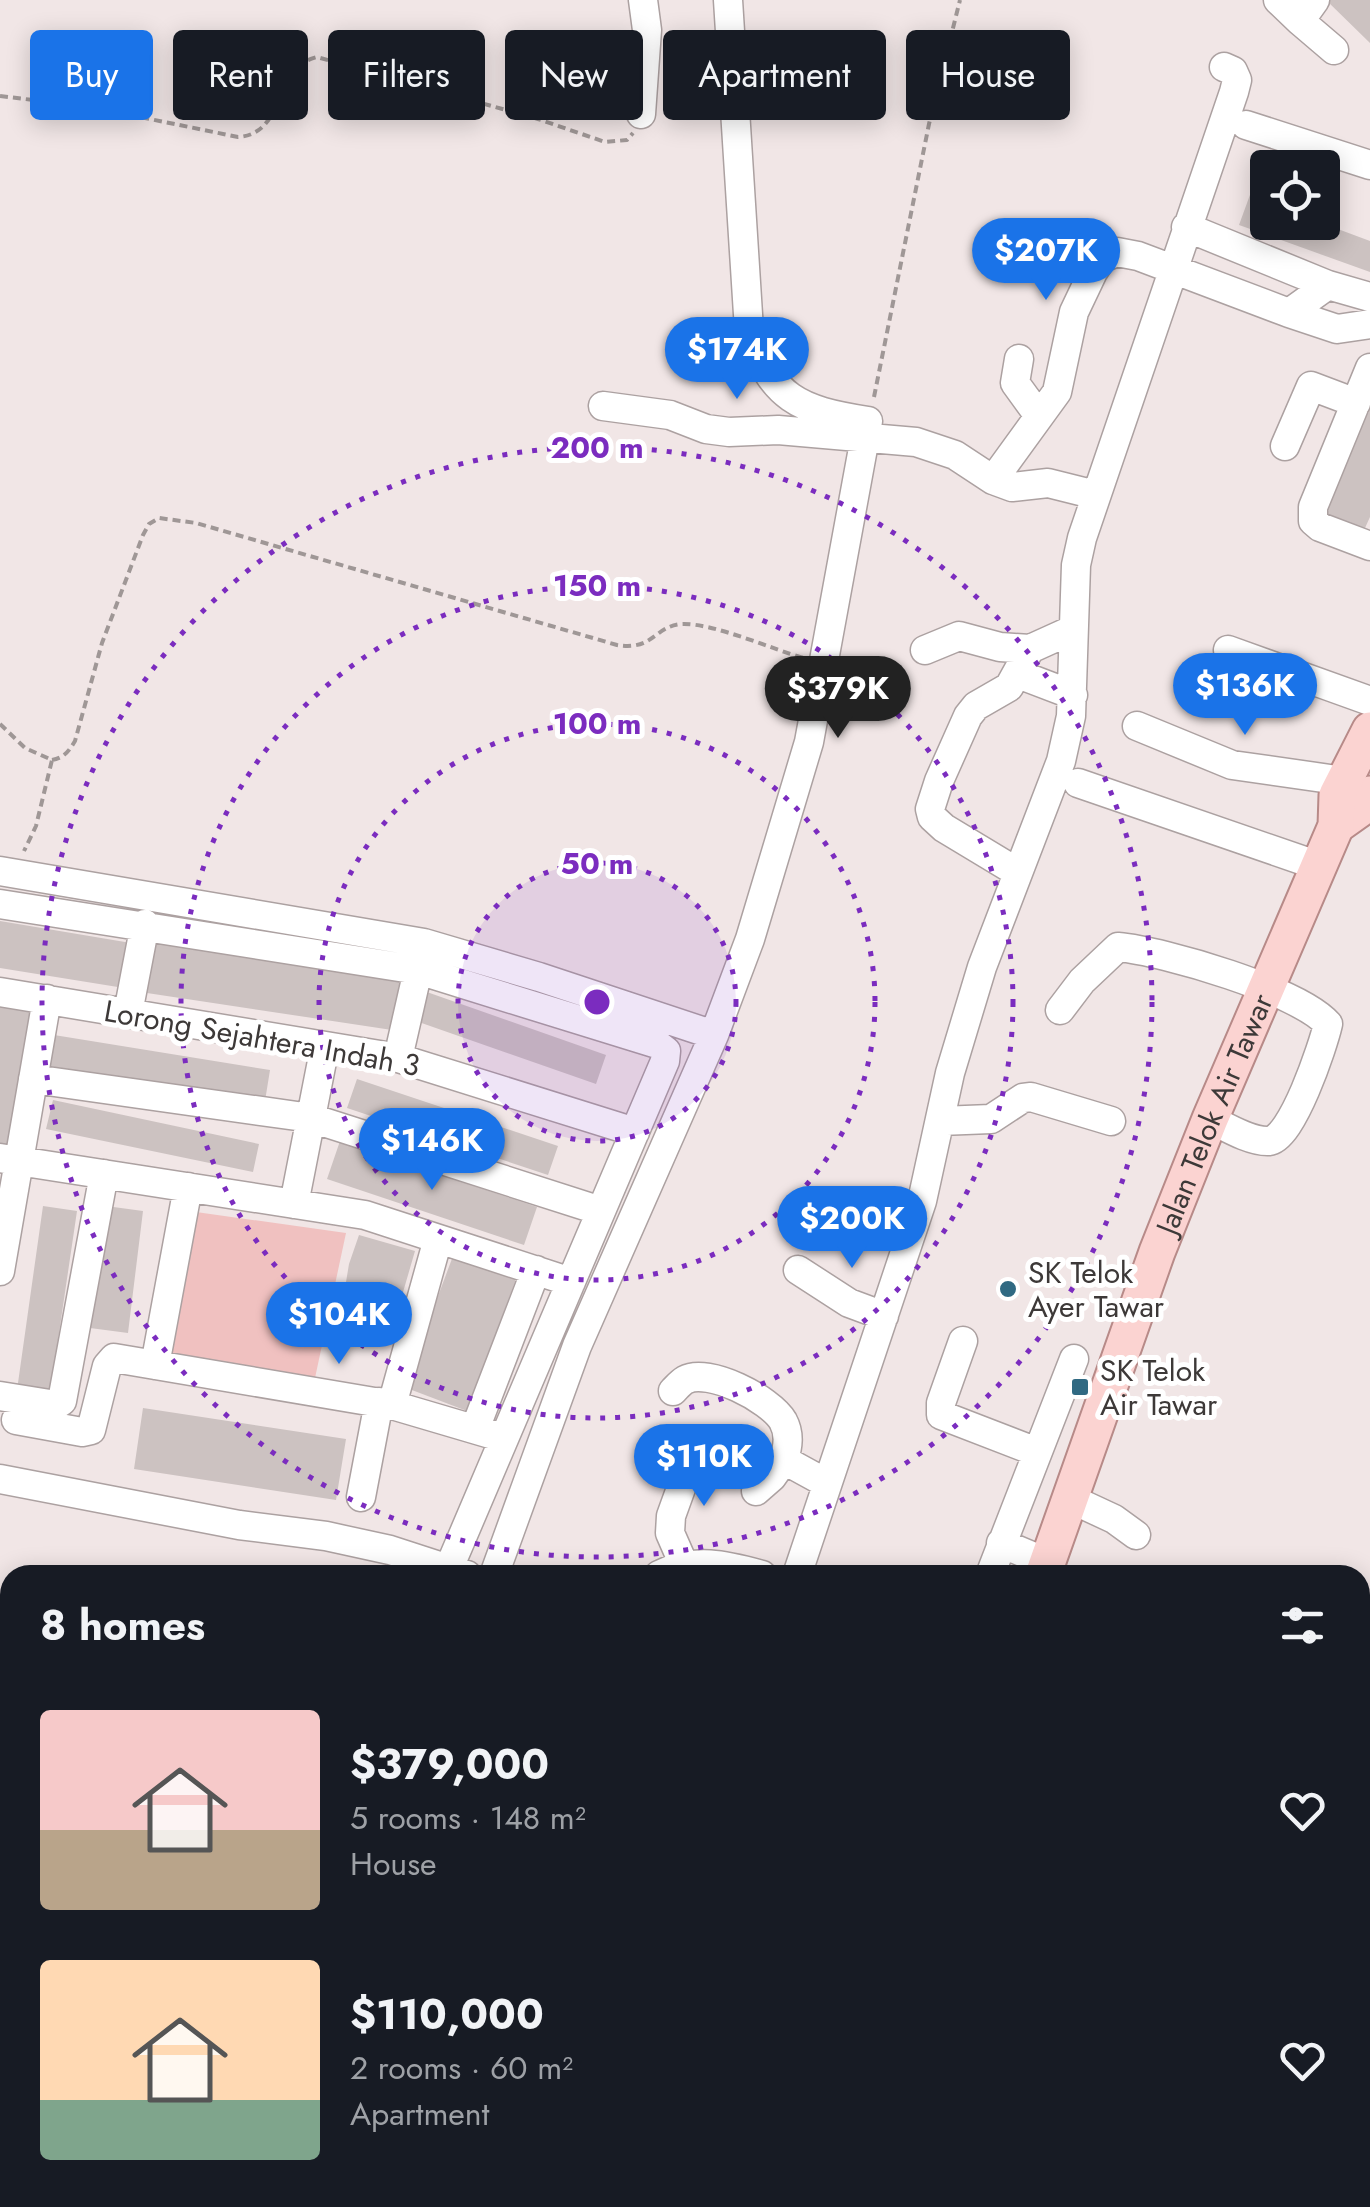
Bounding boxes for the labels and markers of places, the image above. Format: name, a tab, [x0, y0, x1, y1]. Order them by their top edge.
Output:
pin: $207K	[976, 218, 1116, 303]
pin: $174K	[667, 317, 807, 402]
pin: $136K	[1175, 653, 1315, 738]
pin: $379K	[768, 656, 908, 741]
centre of rings	[579, 984, 615, 1020]
pin: $146K	[362, 1108, 502, 1193]
pin: $200K	[782, 1186, 922, 1271]
place label: SK Telok Ayer Tawar	[1028, 1251, 1165, 1328]
marker: SK Telok Ayer Tawar	[997, 1278, 1019, 1300]
pin: $104K	[269, 1282, 409, 1367]
place label: SK Telok Air Tawar	[1100, 1349, 1218, 1426]
marker: SK Telok Air Tawar	[1069, 1376, 1091, 1398]
pin: $110K	[634, 1424, 774, 1509]

